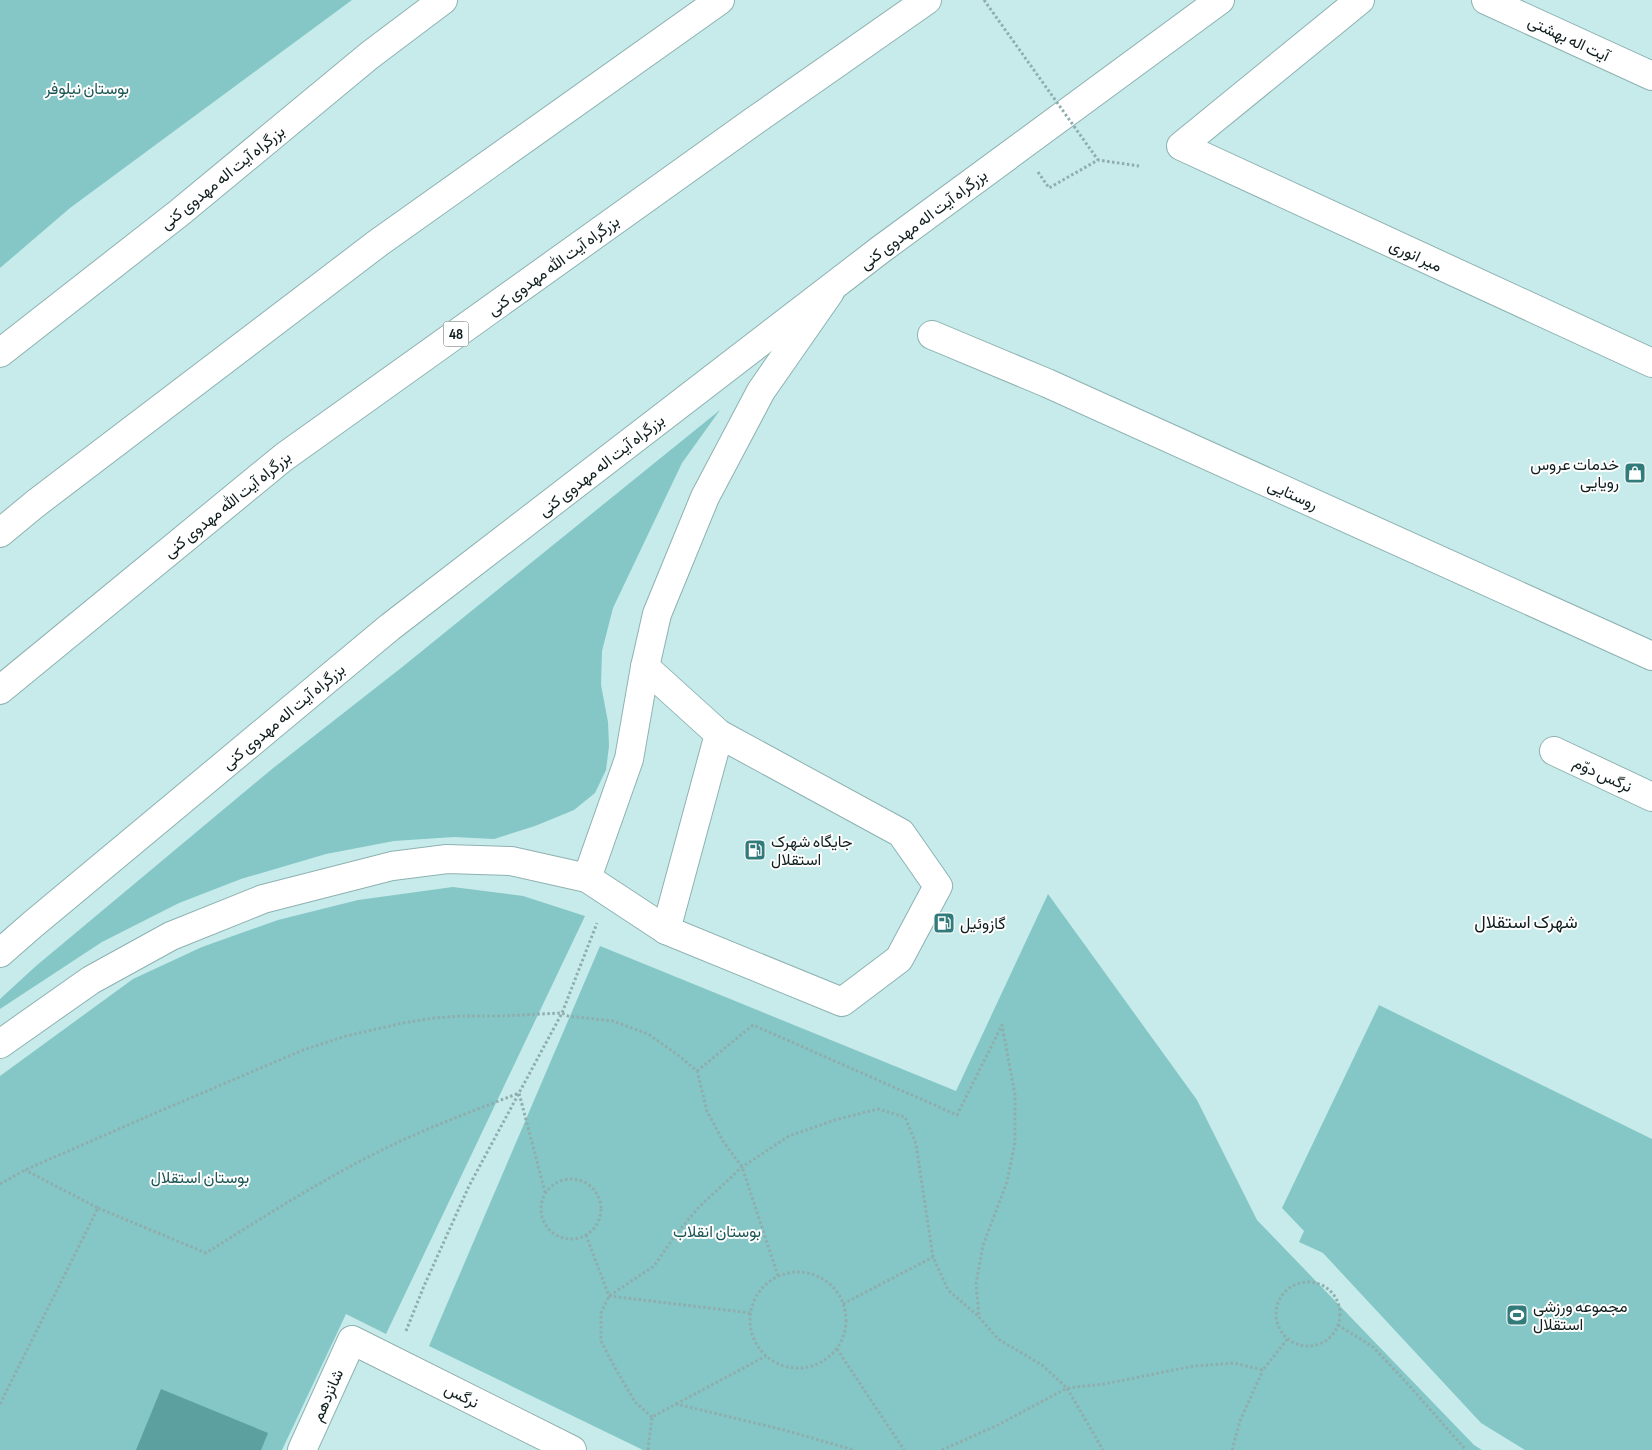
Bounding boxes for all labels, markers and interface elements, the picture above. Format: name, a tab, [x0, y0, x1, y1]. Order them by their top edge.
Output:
street label: آیت اله بهشتی	[1525, 12, 1613, 67]
park label: بوستان نیلوفر	[44, 80, 129, 99]
street label: بزرگراه آیت اله مهدوی کنی	[157, 122, 289, 234]
street label: بزرگراه آیت اله مهدوی کنی	[856, 166, 991, 274]
street label: بزرگراه آیت الله مهدوی کنی	[484, 211, 623, 320]
street label: میر انوری	[1386, 236, 1445, 277]
road number: 48	[444, 322, 468, 346]
street label: بزرگراه آیت اله مهدوی کنی	[535, 411, 669, 521]
street label: بزرگراه آیت الله مهدوی کنی	[160, 447, 295, 562]
place label: خدمات عروس رویایی	[1530, 456, 1619, 493]
shop icon: خدمات عروس رویایی	[1623, 461, 1647, 485]
street label: روستایی	[1264, 476, 1320, 515]
street label: بزرگراه آیت اله مهدوی کنی	[219, 660, 349, 774]
street label: نرگس دوّم	[1570, 753, 1635, 797]
place label: جایگاه شهرک استقلال	[771, 833, 853, 870]
fuel station icon: جایگاه شهرک استقلال	[743, 838, 767, 862]
fuel station icon: گازوئیل	[932, 911, 956, 935]
district label: شهرک استقلال	[1474, 912, 1578, 933]
place label: گازوئیل	[960, 915, 1006, 934]
park label: بوستان استقلال	[151, 1169, 249, 1188]
park label: بوستان انقلاب	[673, 1223, 761, 1242]
place label: مجموعه ورزشی استقلال	[1533, 1298, 1627, 1335]
sports icon: مجموعه ورزشی استقلال	[1505, 1303, 1529, 1327]
street label: شانزدهم	[308, 1367, 348, 1425]
street label: نرگس	[441, 1380, 482, 1413]

